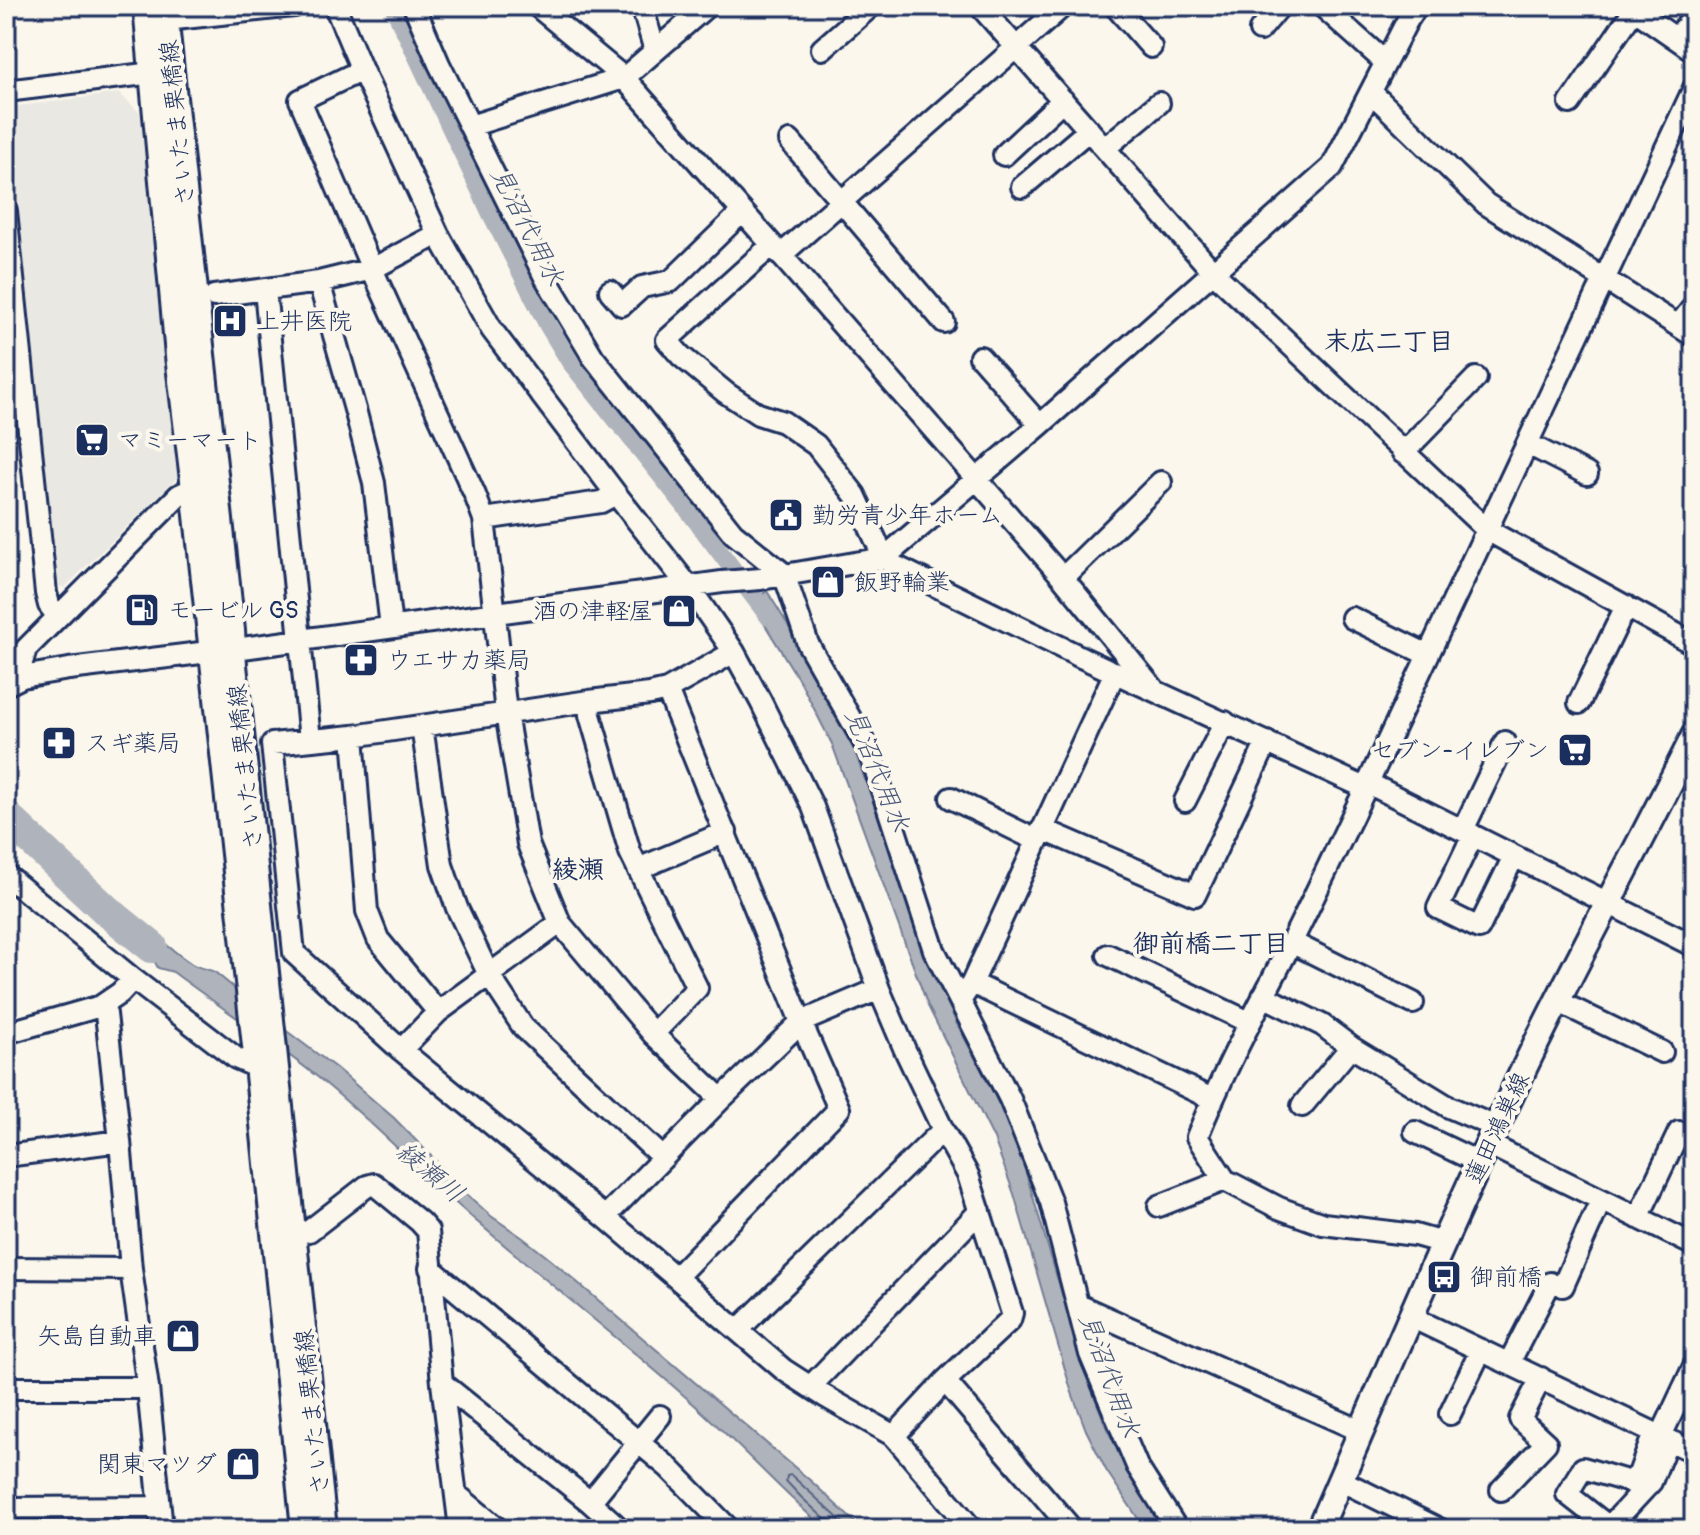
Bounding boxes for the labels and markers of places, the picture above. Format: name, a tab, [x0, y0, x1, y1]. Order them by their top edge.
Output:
hospital icon: 上井医院	[211, 302, 249, 340]
place label: 上井医院	[256, 307, 352, 336]
supermarket icon: マミーマート	[73, 421, 111, 459]
place label: マミーマート	[118, 426, 262, 455]
public building icon: 勤労青少年ホーム	[767, 496, 805, 534]
place label: 勤労青少年ホーム	[812, 501, 1003, 530]
shop icon: 飯野輪業	[809, 563, 847, 601]
place label: 飯野輪業	[854, 568, 950, 597]
fuel station icon: モービル GS	[123, 591, 161, 629]
shop icon: 酒の津軽屋	[660, 592, 698, 630]
place label: モービル GS	[168, 596, 299, 625]
place label: 酒の津軽屋	[533, 597, 653, 626]
pharmacy icon: ウエサカ薬局	[342, 641, 380, 679]
place label: ウエサカ薬局	[387, 646, 531, 675]
pharmacy icon: スギ薬局	[40, 724, 78, 762]
place label: スギ薬局	[85, 729, 181, 758]
supermarket icon: セブン-イレブン	[1556, 731, 1594, 769]
place label: セブン-イレブン	[1371, 736, 1549, 765]
bus stop icon: 御前橋	[1425, 1258, 1463, 1296]
place label: 御前橋	[1470, 1263, 1542, 1292]
shop icon: 矢島自動車	[164, 1317, 202, 1355]
place label: 矢島自動車	[37, 1322, 157, 1351]
shop icon: 関東マツダ	[224, 1445, 262, 1483]
place label: 関東マツダ	[97, 1450, 217, 1479]

